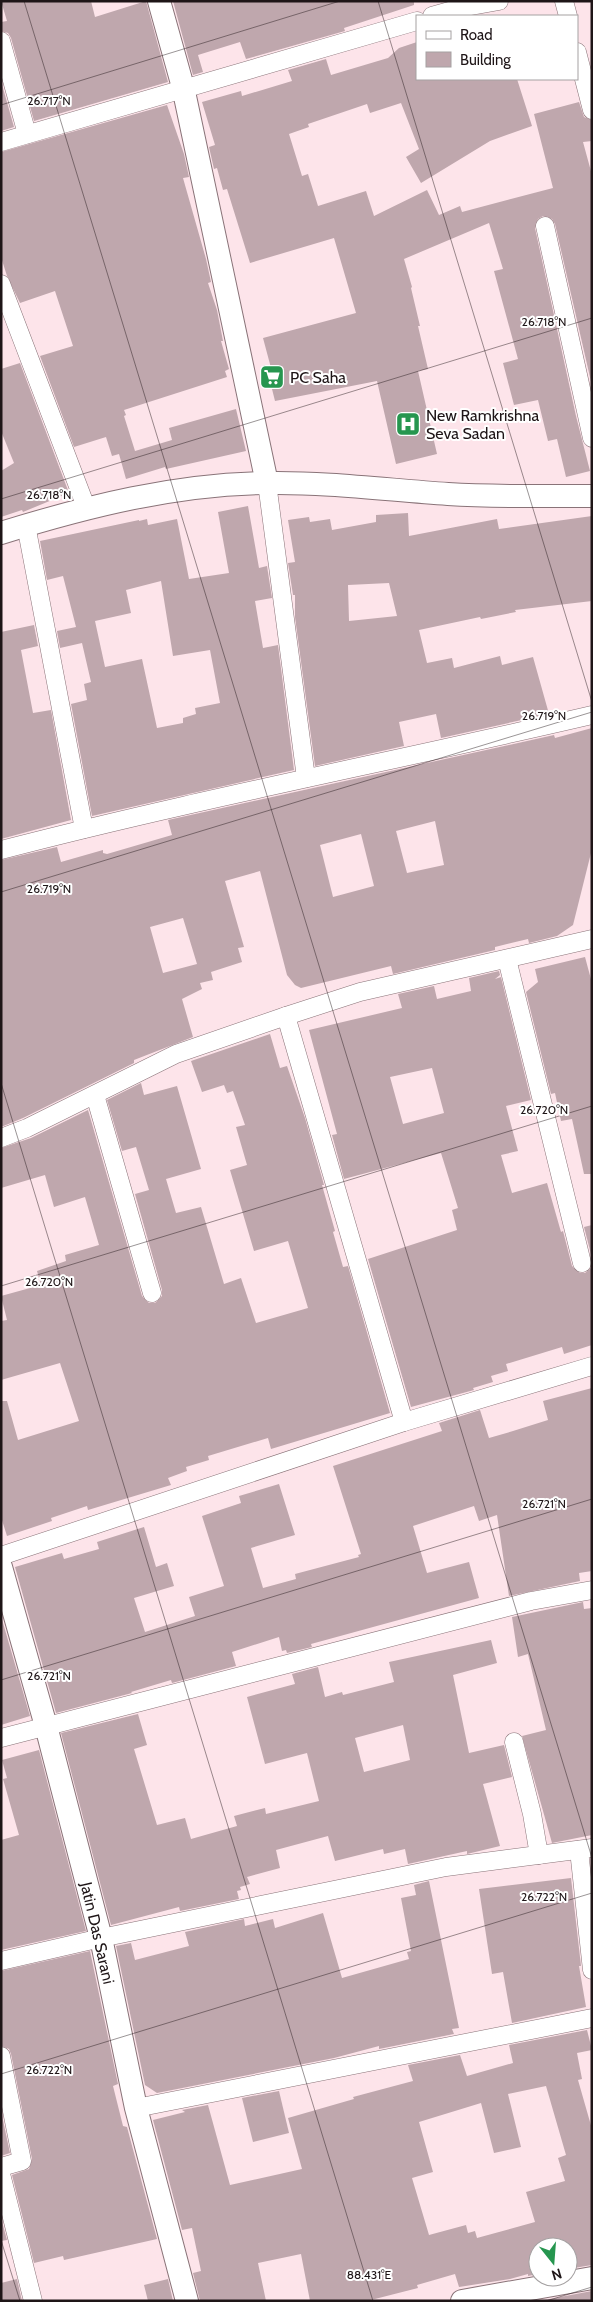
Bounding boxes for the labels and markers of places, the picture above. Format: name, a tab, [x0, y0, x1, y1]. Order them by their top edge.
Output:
supermarket icon: PC Saha	[259, 364, 285, 390]
place label: PC Saha	[290, 368, 346, 387]
place label: New Ramkrishna Seva Sadan	[426, 406, 540, 443]
hospital icon: New Ramkrishna Seva Sadan	[395, 411, 421, 437]

